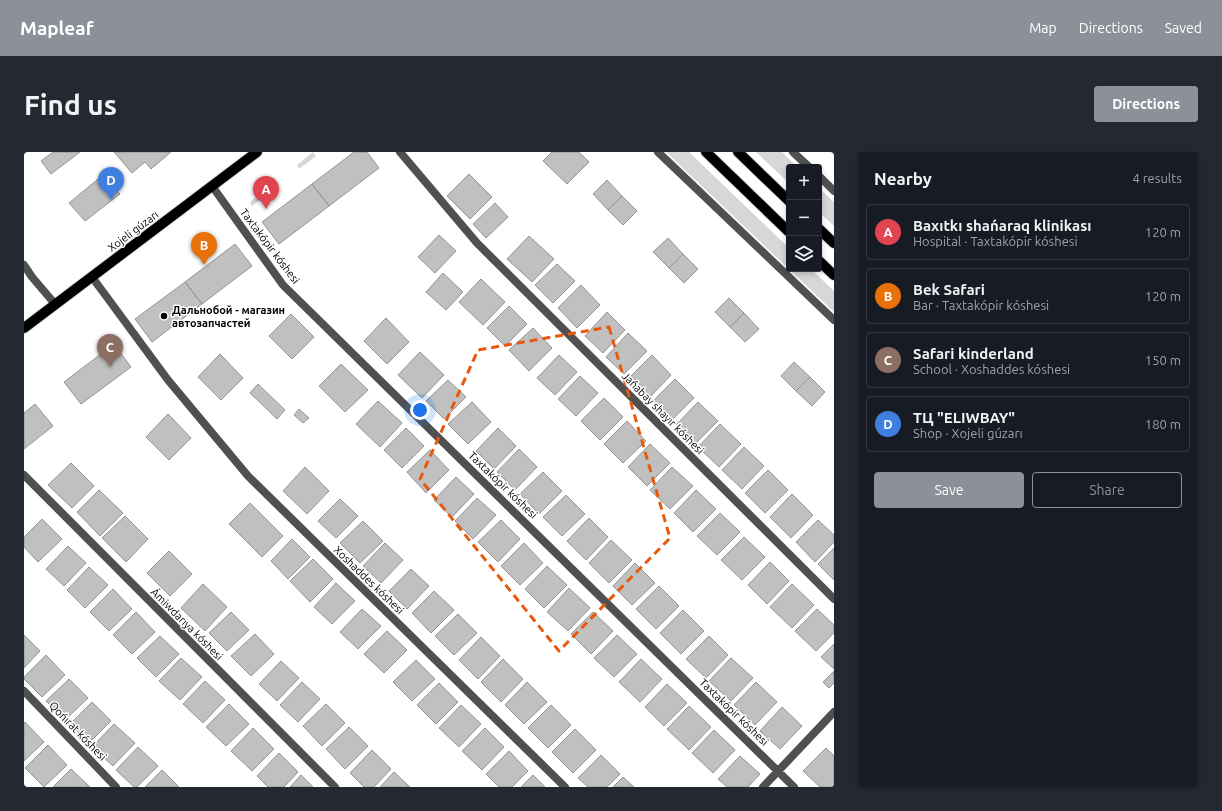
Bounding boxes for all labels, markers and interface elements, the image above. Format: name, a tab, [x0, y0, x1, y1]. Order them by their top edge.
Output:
text: Mapleaf	[20, 17, 93, 39]
text: Map	[1029, 20, 1057, 36]
text: Directions	[1079, 20, 1143, 36]
text: Saved	[1165, 20, 1202, 36]
button: Directions	[1094, 86, 1198, 122]
text: Find us	[24, 89, 117, 120]
map controls	[786, 164, 822, 272]
button: +	[786, 164, 822, 200]
pin: D	[98, 167, 124, 200]
text: Nearby	[874, 169, 932, 188]
text: 4 results	[1132, 171, 1182, 185]
pin: A	[253, 176, 279, 209]
button: −	[786, 200, 822, 236]
street label: Taxtakópir kóshesi	[238, 206, 302, 286]
street label: Xojeli gúzarı	[105, 208, 161, 254]
text: Baxıtkı shańaraq klinikası	[913, 217, 1091, 234]
text: A	[883, 225, 893, 239]
text: 120 m	[1145, 225, 1181, 239]
pin: B	[191, 232, 217, 265]
text: Hospital · Taxtakópir kóshesi	[913, 234, 1078, 248]
button: layers	[786, 236, 822, 272]
text: Bek Safari	[913, 281, 985, 298]
text: B	[884, 289, 892, 303]
text: 120 m	[1145, 289, 1181, 303]
text: Bar · Taxtakópir kóshesi	[913, 298, 1049, 312]
place label: Дальнобой - магазин автозапчастей	[172, 304, 285, 329]
marker: Дальнобой - магазин автозапчастей	[159, 311, 169, 321]
pin: C	[97, 334, 123, 367]
text: Safari kinderland	[913, 345, 1034, 362]
text: C	[884, 353, 892, 367]
text: 150 m	[1145, 353, 1181, 367]
text: School · Xoshaddes kóshesi	[913, 362, 1070, 376]
street label: Jańabay shayır kóshesi	[620, 370, 706, 456]
your location	[410, 400, 430, 420]
text: ТЦ "ELIWBAY"	[913, 409, 1015, 426]
text: D	[883, 417, 893, 431]
text: 180 m	[1145, 417, 1181, 431]
text: Shop · Xojeli gúzarı	[913, 426, 1023, 440]
street label: Taxtakópir kóshesi	[466, 449, 540, 521]
button: Save	[874, 472, 1024, 508]
button: Share	[1032, 472, 1182, 508]
street label: Xoshaddes kóshesi	[332, 544, 406, 616]
street label: Ámiwdarıya kóshesi	[149, 585, 226, 662]
street label: Taxtakópir kóshesi	[697, 676, 771, 748]
street label: Qońırat kóshesi	[47, 699, 109, 763]

